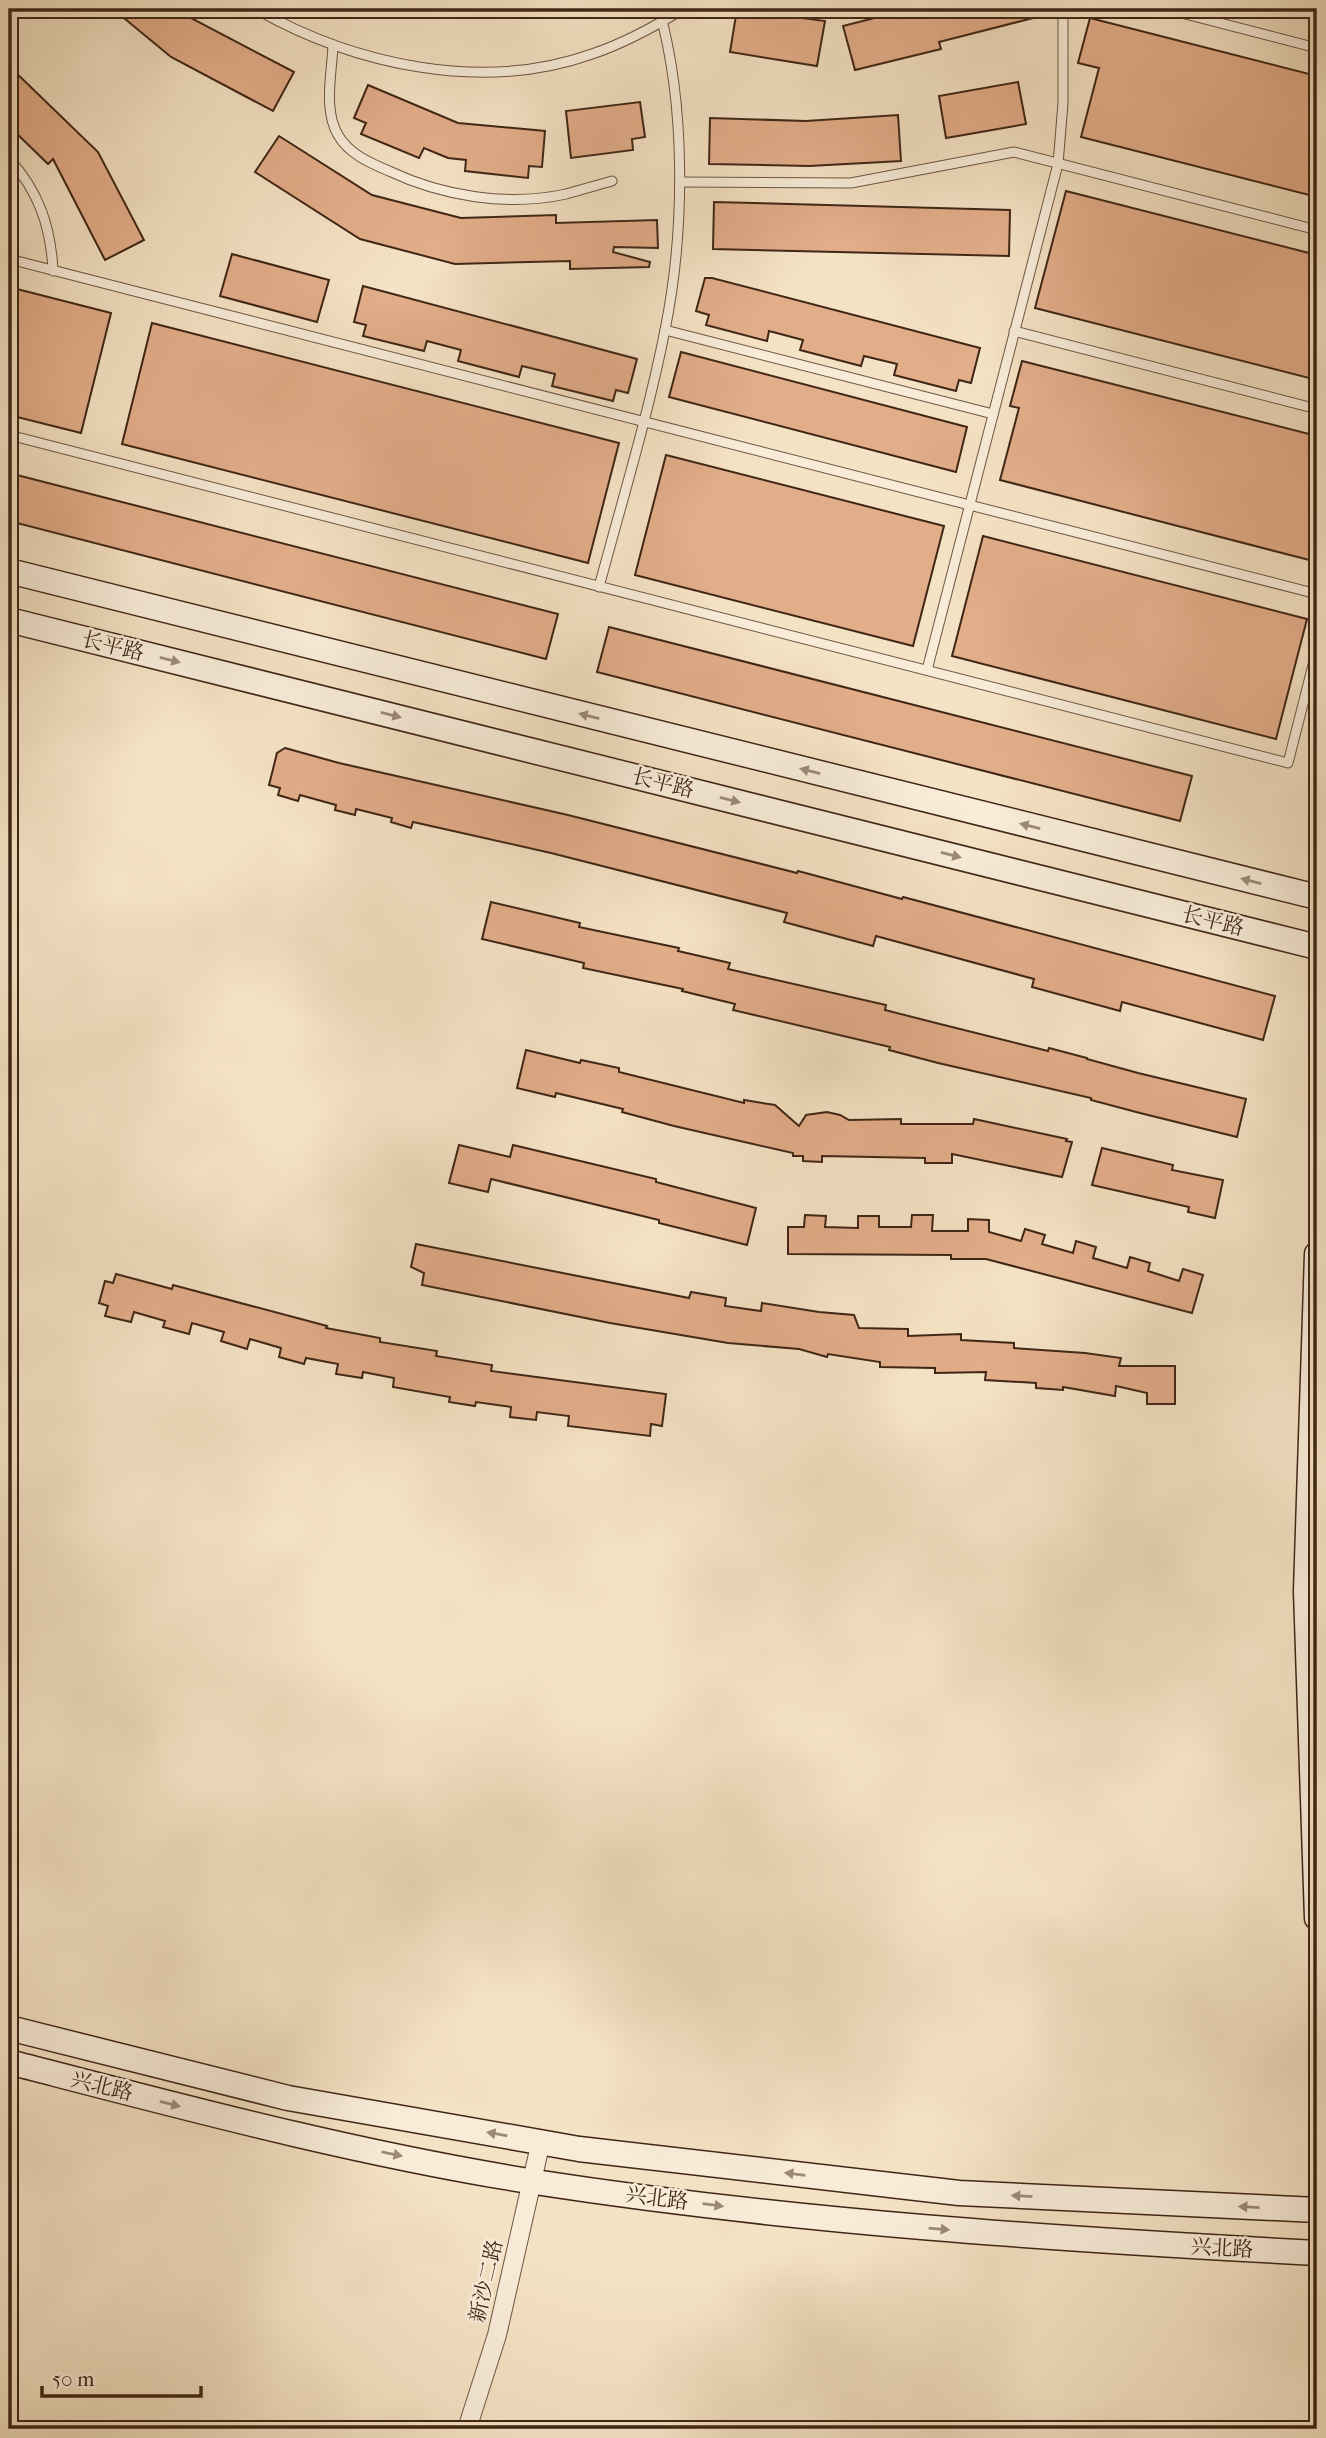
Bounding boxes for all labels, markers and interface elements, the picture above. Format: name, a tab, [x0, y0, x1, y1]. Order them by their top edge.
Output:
street label: 长平路	[80, 627, 146, 665]
one-way arrow	[159, 655, 181, 666]
one-way arrow	[380, 710, 402, 721]
one-way arrow	[578, 710, 600, 721]
street label: 长平路	[630, 764, 696, 802]
one-way arrow	[798, 765, 820, 776]
one-way arrow	[719, 795, 741, 806]
one-way arrow	[1019, 820, 1041, 831]
one-way arrow	[940, 850, 962, 861]
one-way arrow	[1240, 875, 1262, 886]
street label: 长平路	[1180, 902, 1246, 940]
street label: 兴北路	[69, 2067, 135, 2105]
one-way arrow	[160, 2099, 181, 2109]
one-way arrow	[486, 2128, 508, 2139]
one-way arrow	[381, 2149, 403, 2160]
one-way arrow	[784, 2169, 806, 2180]
street label: 兴北路	[624, 2182, 690, 2214]
one-way arrow	[1011, 2191, 1033, 2202]
one-way arrow	[702, 2200, 724, 2211]
one-way arrow	[1238, 2202, 1260, 2213]
one-way arrow	[928, 2224, 950, 2235]
street label: 兴北路	[1190, 2234, 1254, 2262]
street label: 新沙二路	[465, 2237, 507, 2325]
scale bar	[42, 2354, 201, 2398]
text: 50 m	[52, 2367, 95, 2391]

